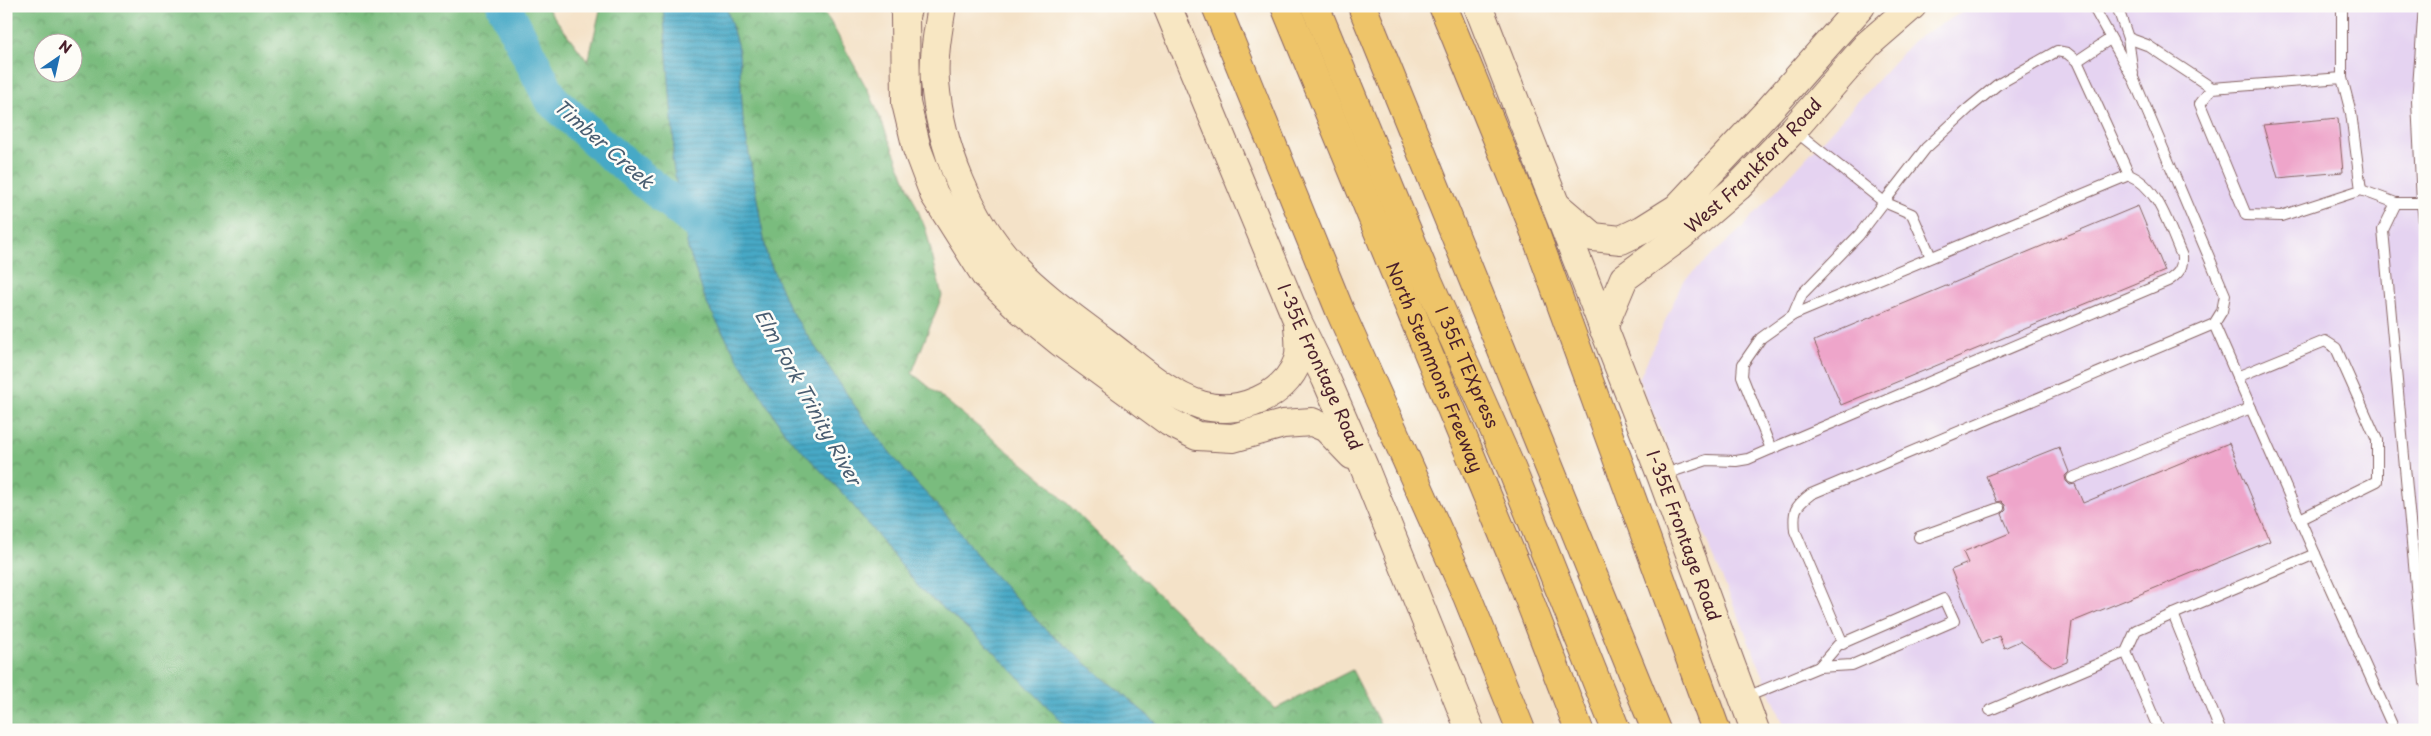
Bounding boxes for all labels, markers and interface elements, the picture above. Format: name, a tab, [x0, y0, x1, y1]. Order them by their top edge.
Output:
north arrow	[32, 32, 82, 82]
text: N	[55, 35, 76, 59]
street label: West Frankford Road	[1678, 91, 1827, 239]
water label: Timber Creek	[549, 92, 662, 195]
street label: North Stemmons Freeway	[1380, 257, 1491, 476]
street label: I-35E Frontage Road	[1271, 279, 1370, 454]
street label: I 35E TEXpress	[1429, 301, 1507, 432]
water label: Elm Fork Trinity River	[749, 304, 870, 492]
street label: I-35E Frontage Road	[1640, 446, 1729, 624]

